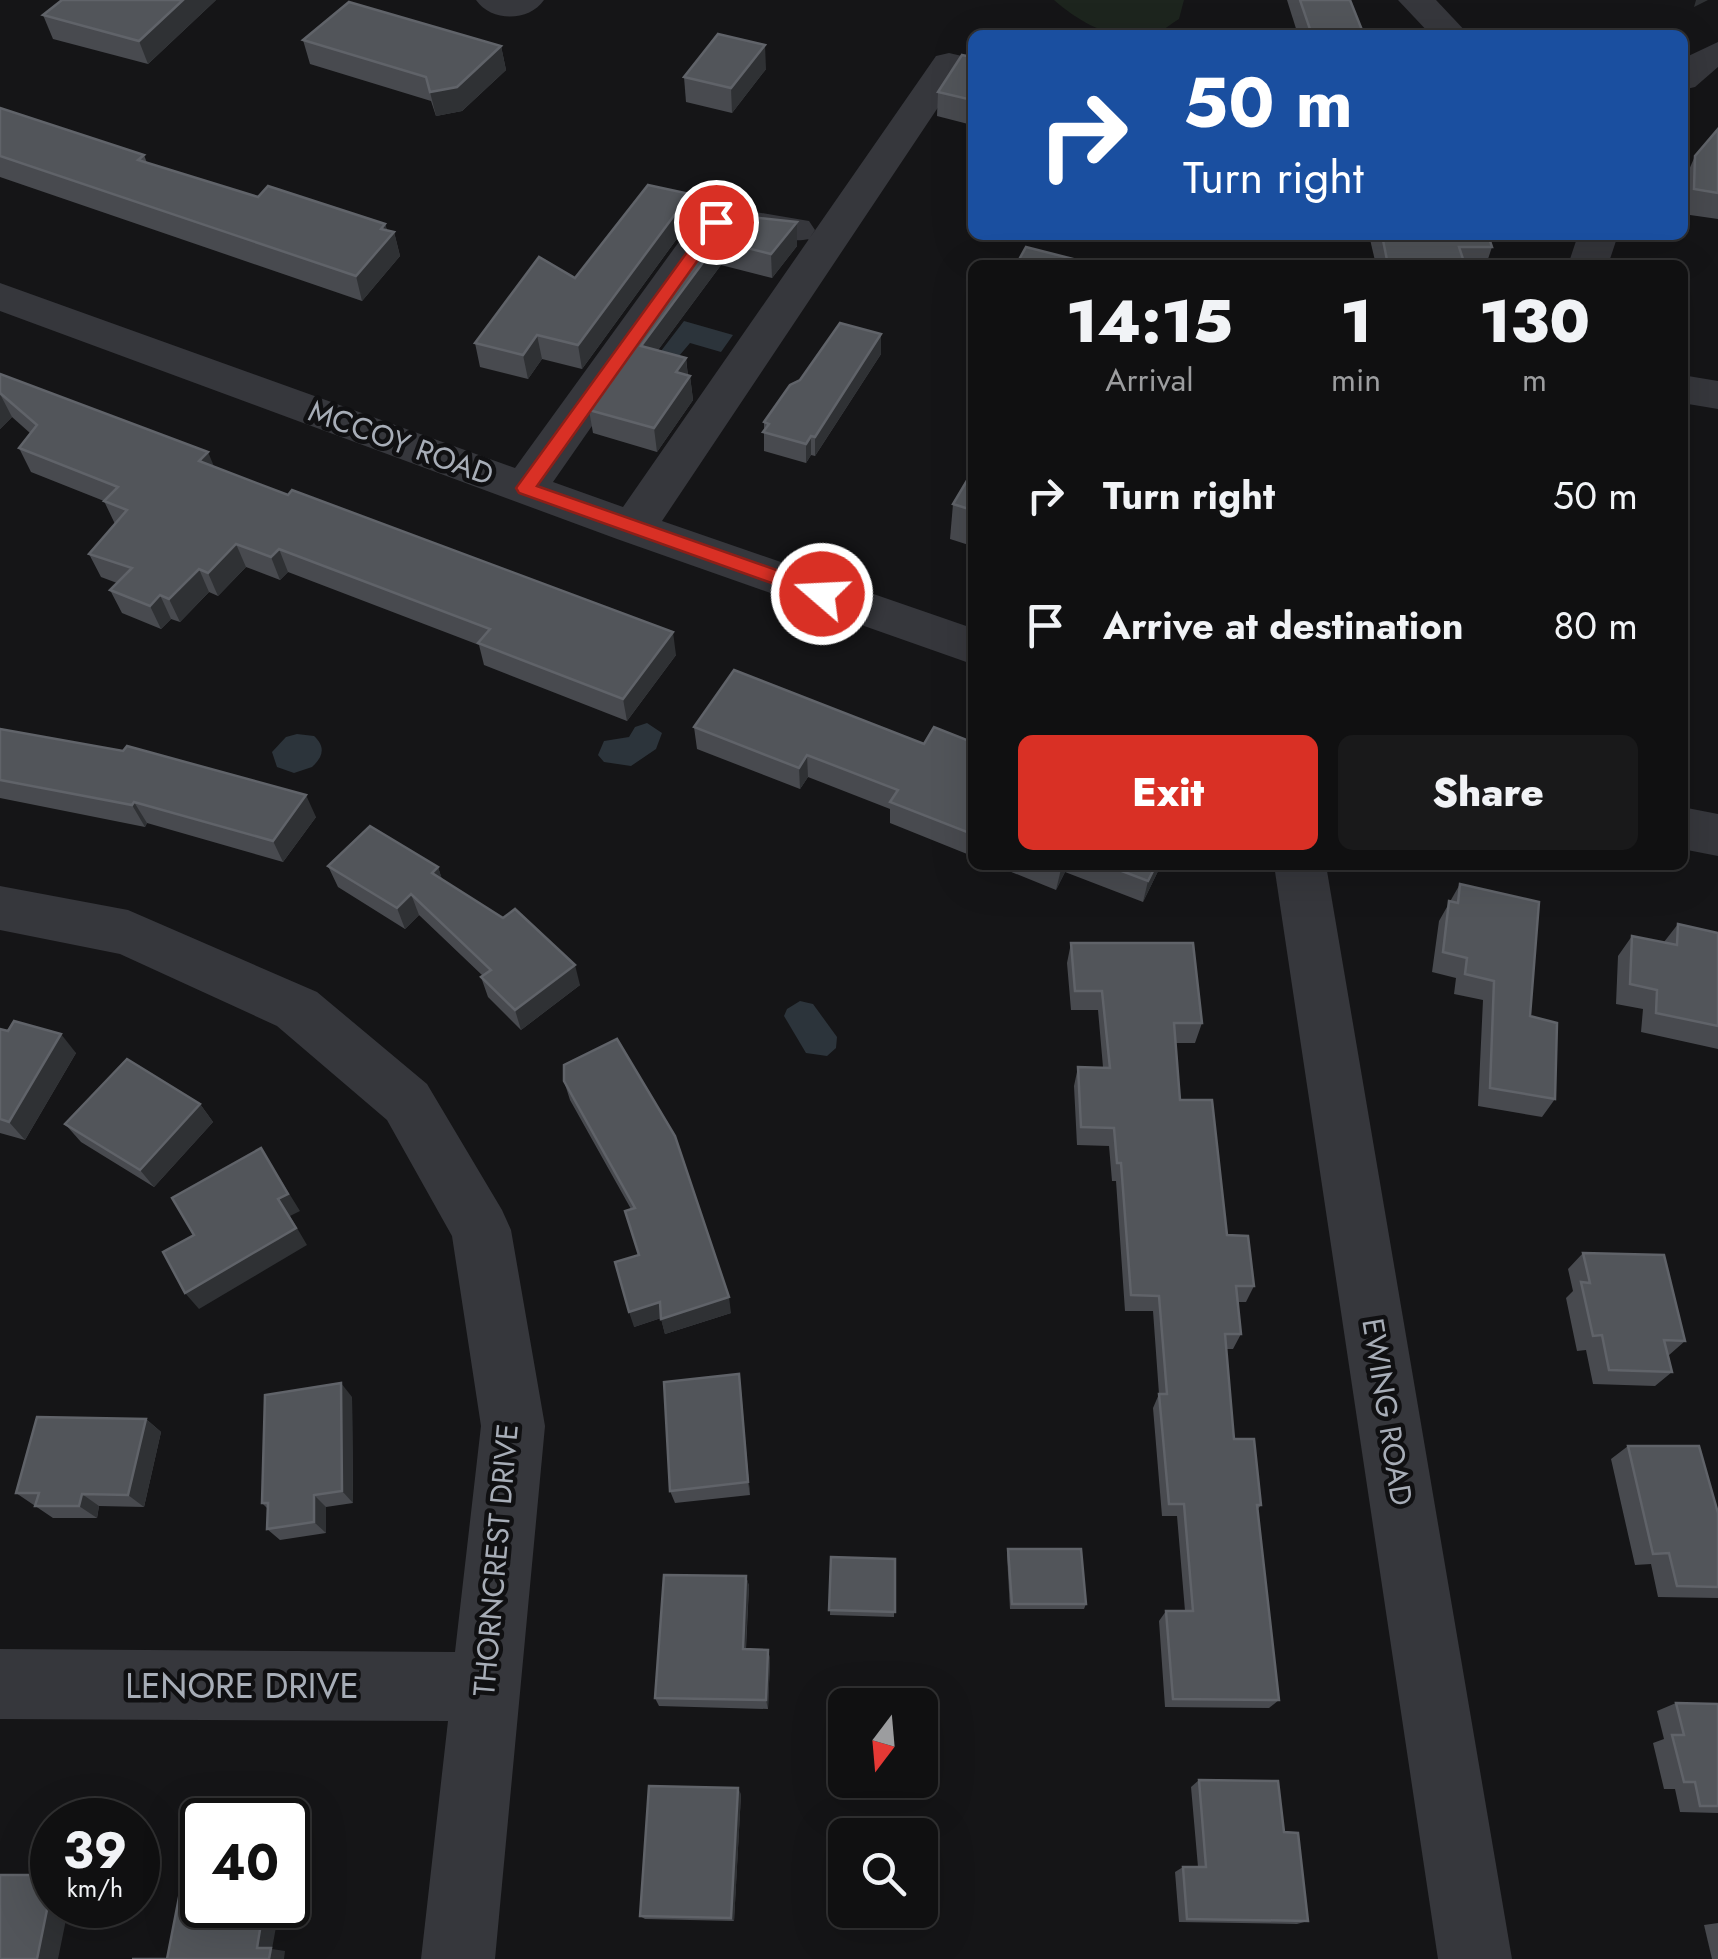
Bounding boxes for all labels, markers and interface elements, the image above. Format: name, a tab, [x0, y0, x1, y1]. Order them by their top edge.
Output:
text: 50 m	[1183, 52, 1353, 153]
icon: right	[1018, 70, 1148, 200]
text: Turn right	[1183, 145, 1364, 210]
pin	[674, 180, 759, 265]
icon: arrive	[689, 195, 744, 250]
text: 14:15	[1066, 278, 1233, 365]
text: 1	[1340, 278, 1372, 365]
text: 130	[1479, 278, 1590, 365]
text: Arrival	[1105, 357, 1194, 403]
text: min	[1331, 357, 1381, 403]
text: m	[1522, 357, 1547, 403]
street label: MCCOY ROAD	[303, 389, 500, 496]
icon: right	[1018, 468, 1073, 523]
text: Turn right	[1103, 468, 1275, 523]
text: 50 m	[1553, 468, 1638, 523]
position arrow	[770, 542, 874, 646]
icon: arrive	[1018, 598, 1073, 653]
text: Arrive at destination	[1103, 598, 1464, 653]
text: 80 m	[1553, 598, 1638, 653]
button: Exit	[1018, 735, 1318, 850]
button: Share	[1338, 735, 1638, 850]
street label: EWING ROAD	[1351, 1315, 1424, 1509]
street label: THORNCREST DRIVE	[462, 1422, 529, 1698]
street label: LENORE DRIVE	[125, 1661, 359, 1711]
north arrow	[828, 1688, 938, 1798]
map controls	[828, 1688, 938, 1928]
speed limit sign: 40	[180, 1798, 310, 1928]
text: 39	[63, 1814, 127, 1887]
button: search	[828, 1818, 938, 1928]
text: km/h	[67, 1870, 123, 1906]

